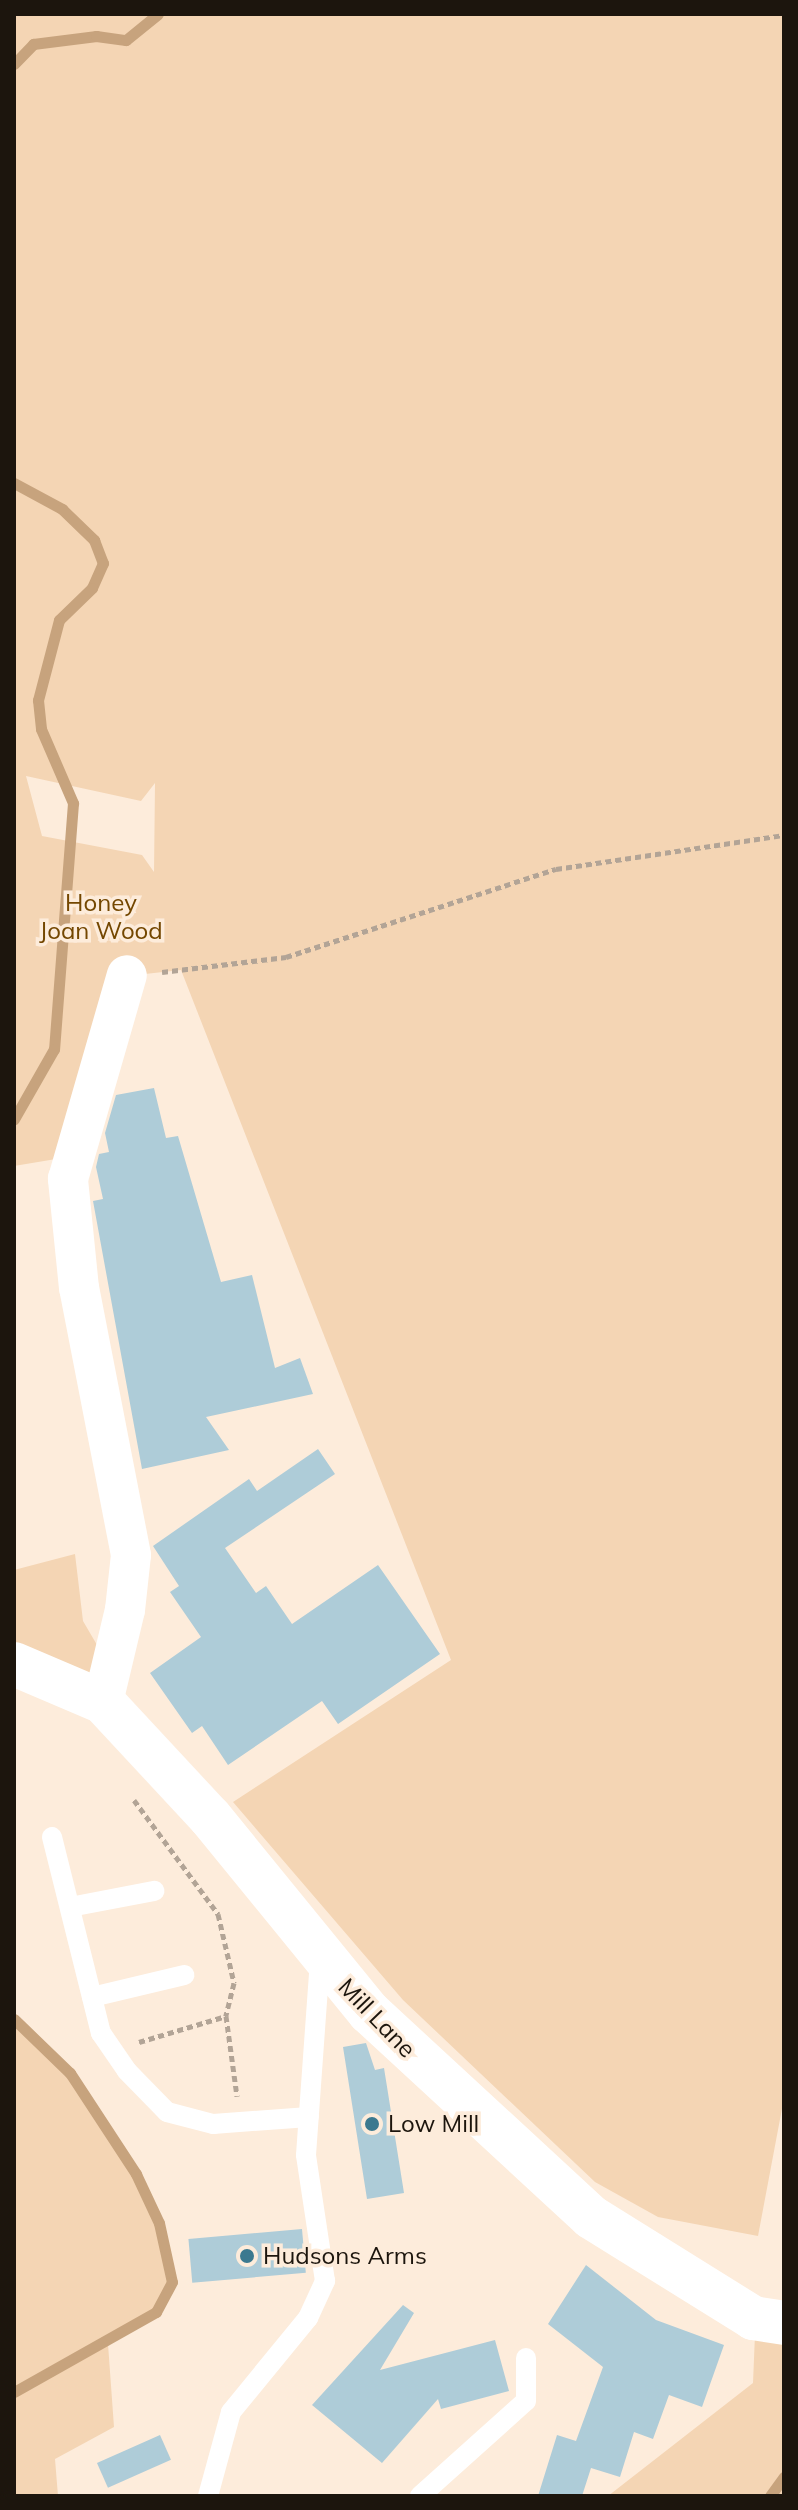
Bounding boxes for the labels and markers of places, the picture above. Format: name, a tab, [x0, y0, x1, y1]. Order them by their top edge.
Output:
place label: Low Mill	[388, 2110, 479, 2138]
marker: Low Mill	[363, 2115, 381, 2133]
place label: Hudsons Arms	[263, 2242, 427, 2270]
marker: Hudsons Arms	[238, 2247, 256, 2265]

